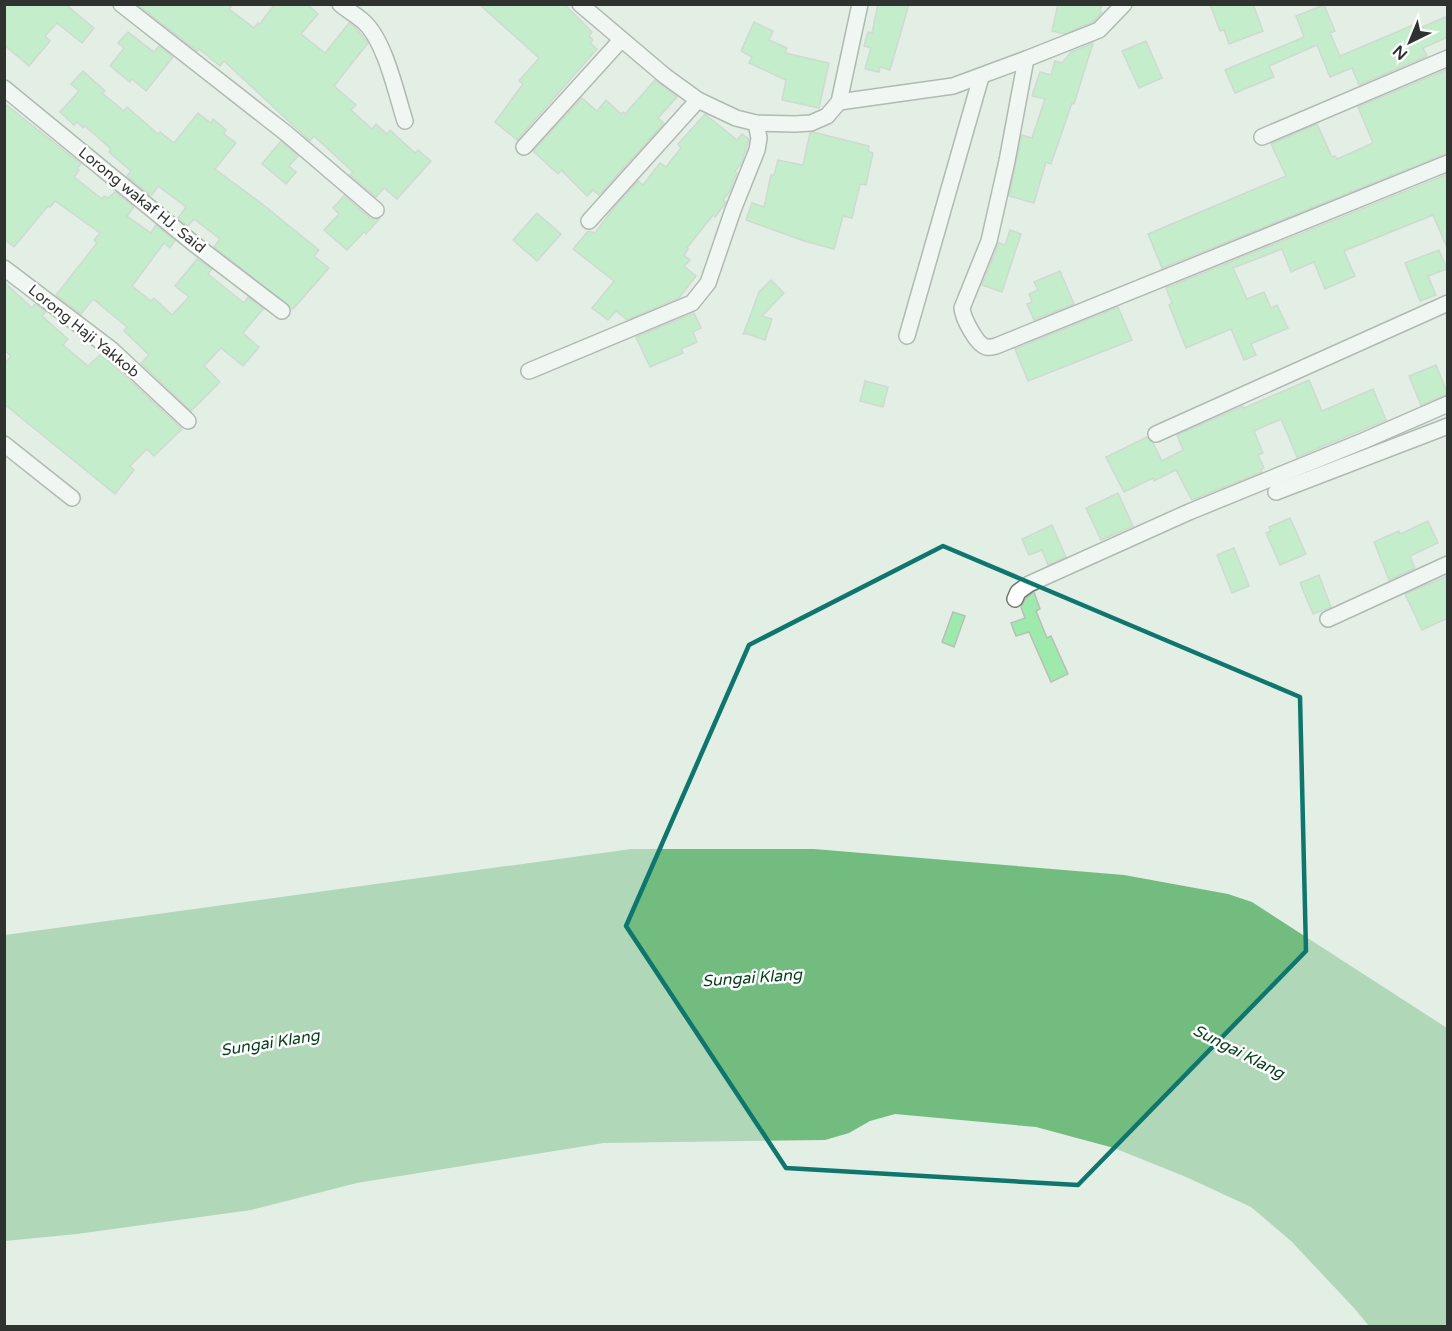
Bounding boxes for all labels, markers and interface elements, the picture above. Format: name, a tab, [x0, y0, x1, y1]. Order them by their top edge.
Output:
north arrow	[1380, 12, 1440, 72]
text: N	[1389, 41, 1412, 64]
street label: Lorong wakaf HJ. Said	[75, 143, 209, 257]
street label: Lorong Haji Yakkob	[25, 281, 143, 381]
water label: Sungai Klang	[702, 964, 804, 991]
water label: Sungai Klang	[1189, 1020, 1288, 1084]
water label: Sungai Klang	[219, 1025, 322, 1061]

